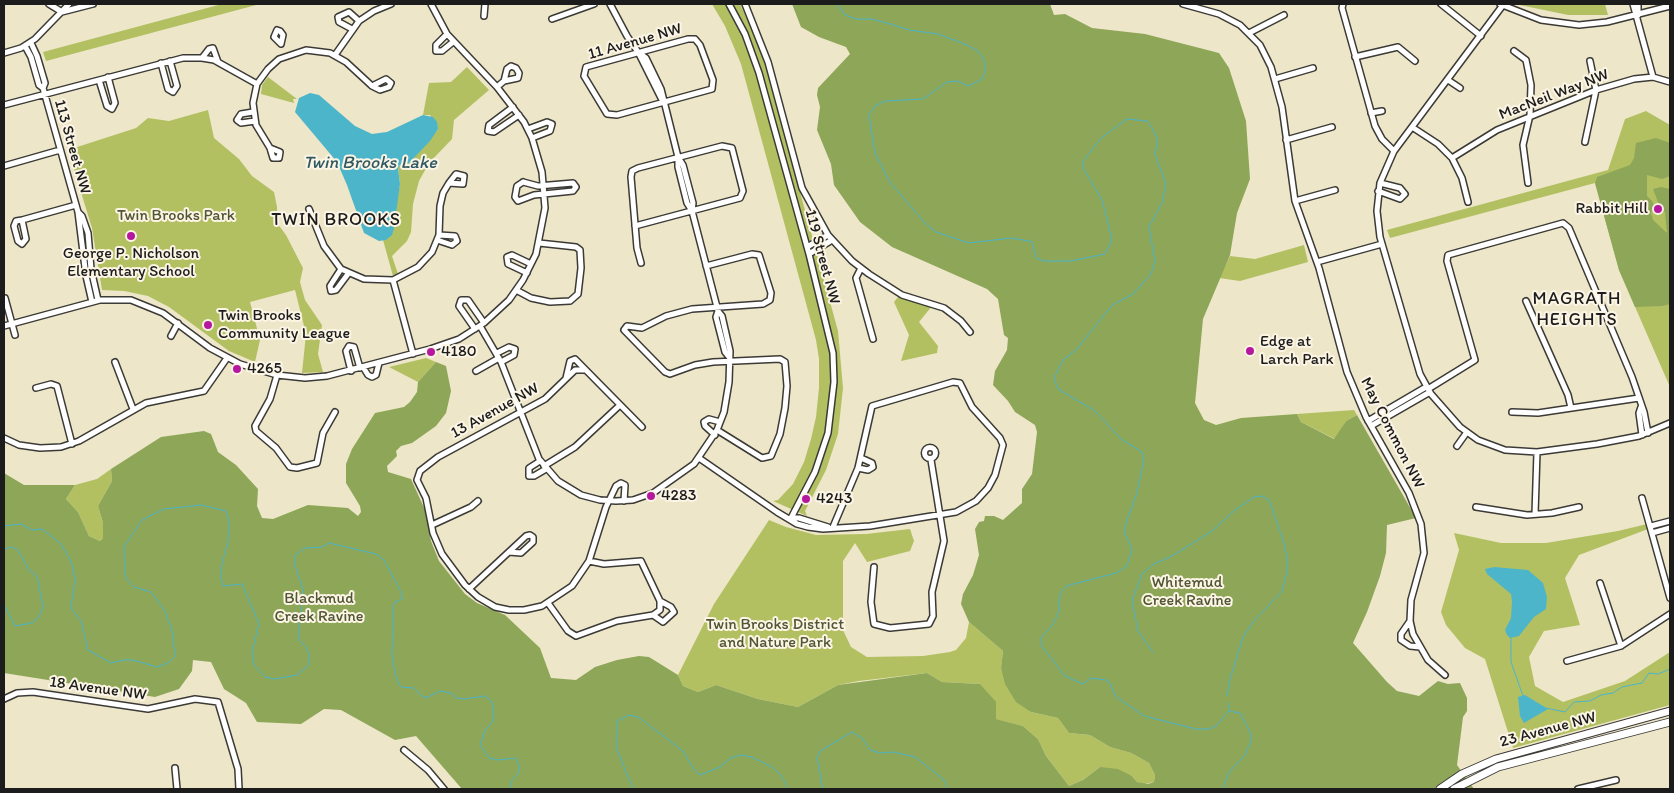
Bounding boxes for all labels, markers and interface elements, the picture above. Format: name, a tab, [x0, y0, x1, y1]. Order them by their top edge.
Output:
street label: 11 Avenue NW	[586, 19, 684, 65]
street label: MacNeil Way NW	[1496, 65, 1612, 125]
street label: 113 Street NW	[49, 97, 95, 197]
water label: Twin Brooks Lake	[303, 152, 437, 174]
place label: Rabbit Hill	[1575, 199, 1648, 219]
marker: Rabbit Hill	[1652, 203, 1664, 215]
park label: Twin Brooks Park	[117, 206, 235, 226]
street label: 119 Street NW	[800, 208, 844, 306]
district label: TWIN BROOKS	[270, 209, 402, 231]
marker: George P. Nicholson Elementary School	[125, 230, 137, 242]
place label: George P. Nicholson Elementary School	[63, 244, 199, 282]
district label: MAGRATH HEIGHTS	[1531, 288, 1623, 330]
place label: Twin Brooks Community League	[218, 306, 350, 344]
marker: Twin Brooks Community League	[202, 319, 214, 331]
place label: Edge at Larch Park	[1260, 332, 1334, 370]
place label: 4180	[441, 342, 477, 362]
marker: Edge at Larch Park	[1244, 345, 1256, 357]
marker: 4180	[425, 346, 437, 358]
place label: 4265	[247, 359, 282, 379]
marker: 4265	[231, 363, 243, 375]
street label: May Common NW	[1356, 374, 1428, 492]
street label: 13 Avenue NW	[448, 379, 542, 443]
place label: 4283	[661, 486, 697, 506]
place label: 4243	[816, 489, 852, 509]
marker: 4283	[645, 490, 657, 502]
marker: 4243	[800, 493, 812, 505]
park label: Whitemud Creek Ravine	[1142, 573, 1232, 611]
park label: Blackmud Creek Ravine	[274, 589, 364, 627]
park label: Twin Brooks District and Nature Park	[706, 615, 844, 653]
street label: 18 Avenue NW	[48, 673, 148, 705]
street label: 23 Avenue NW	[1498, 708, 1598, 752]

